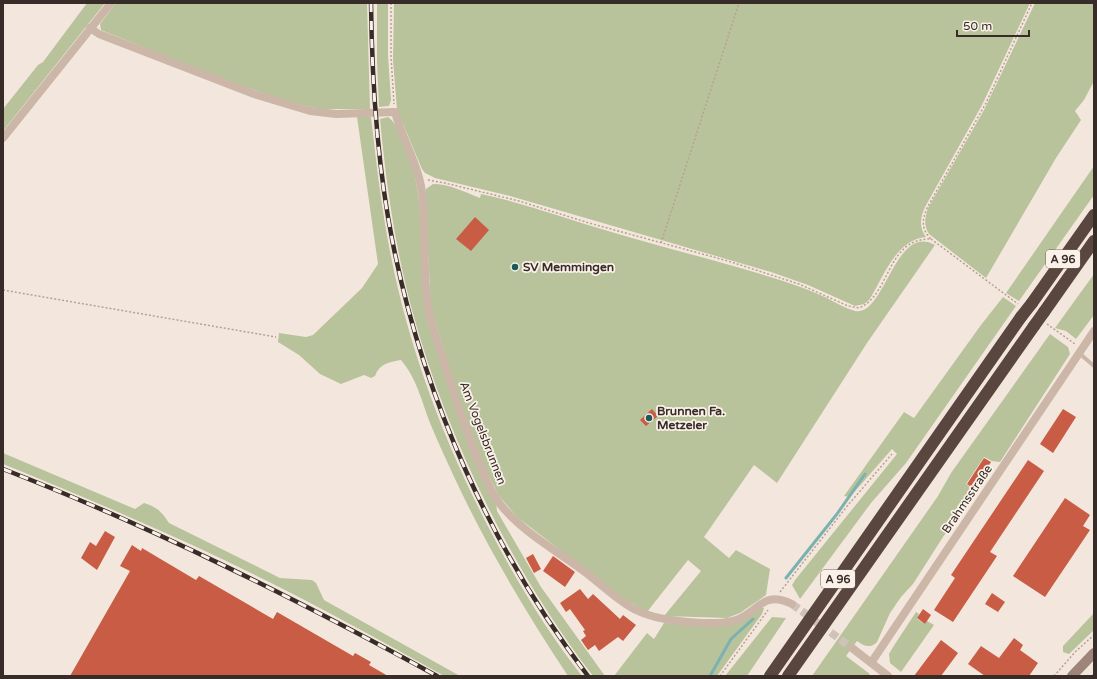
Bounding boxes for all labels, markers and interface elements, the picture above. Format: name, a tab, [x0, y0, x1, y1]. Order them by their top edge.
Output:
scale bar	[957, 12, 1029, 38]
text: 50 m	[963, 19, 992, 33]
road number: A 96	[1046, 250, 1080, 268]
place label: SV Memmingen	[523, 260, 614, 275]
marker: SV Memmingen	[510, 262, 520, 272]
street label: Am Vogelsbrunnen	[457, 379, 509, 487]
place label: Brunnen Fa. Metzeler	[657, 404, 725, 432]
marker: Brunnen Fa. Metzeler	[644, 413, 654, 423]
street label: Brahmsstraße	[939, 462, 995, 536]
road number: A 96	[821, 570, 855, 588]

